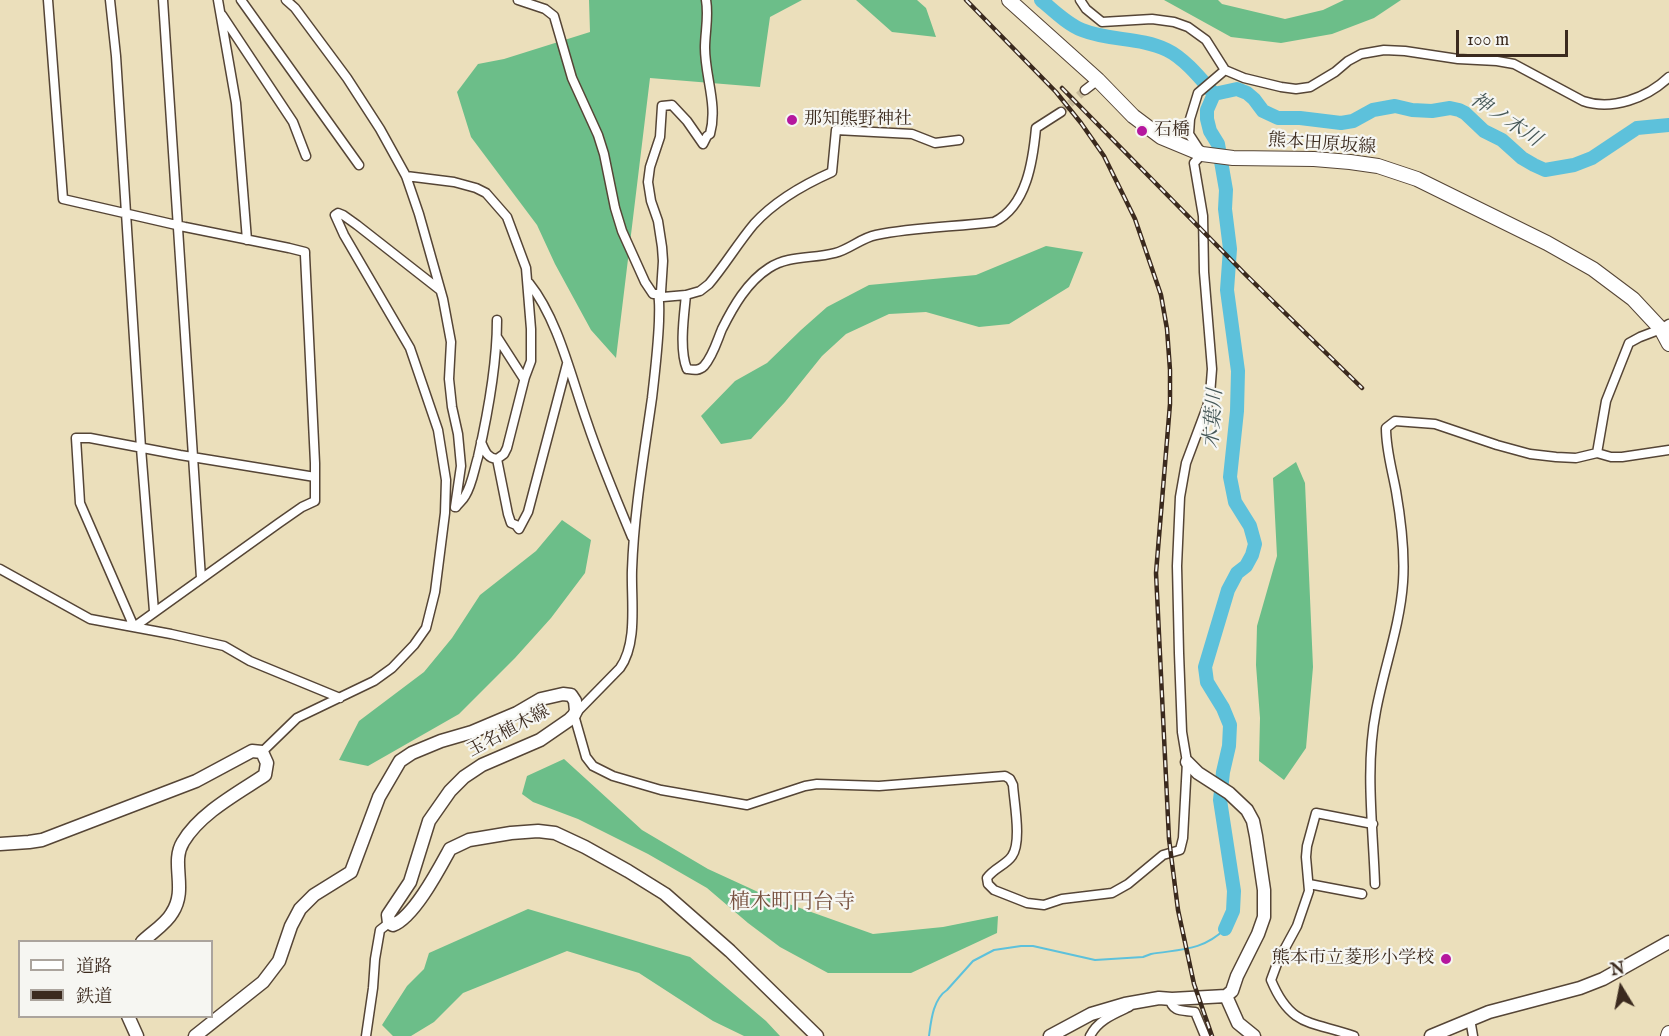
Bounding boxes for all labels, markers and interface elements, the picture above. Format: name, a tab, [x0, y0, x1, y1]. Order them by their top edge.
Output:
scale bar	[1459, 18, 1572, 56]
text: 100 m	[1467, 29, 1509, 52]
water label: 神ノ木川	[1465, 89, 1545, 153]
place label: 那知熊野神社	[804, 109, 912, 131]
marker: 那知熊野神社	[785, 113, 799, 127]
place label: 石橋	[1154, 120, 1190, 142]
marker: 石橋	[1135, 124, 1149, 138]
street label: 熊本田原坂線	[1267, 130, 1377, 160]
water label: 木葉川	[1201, 388, 1229, 450]
street label: 玉名植木線	[464, 701, 554, 763]
district label: 植木町円台寺	[729, 891, 855, 917]
legend	[18, 940, 213, 1018]
place label: 熊本市立菱形小学校	[1272, 948, 1434, 970]
marker: 熊本市立菱形小学校	[1439, 952, 1453, 966]
text: 道路	[76, 956, 112, 979]
north arrow	[1591, 958, 1651, 1018]
text: N	[1609, 959, 1626, 981]
text: 鉄道	[76, 986, 112, 1009]

